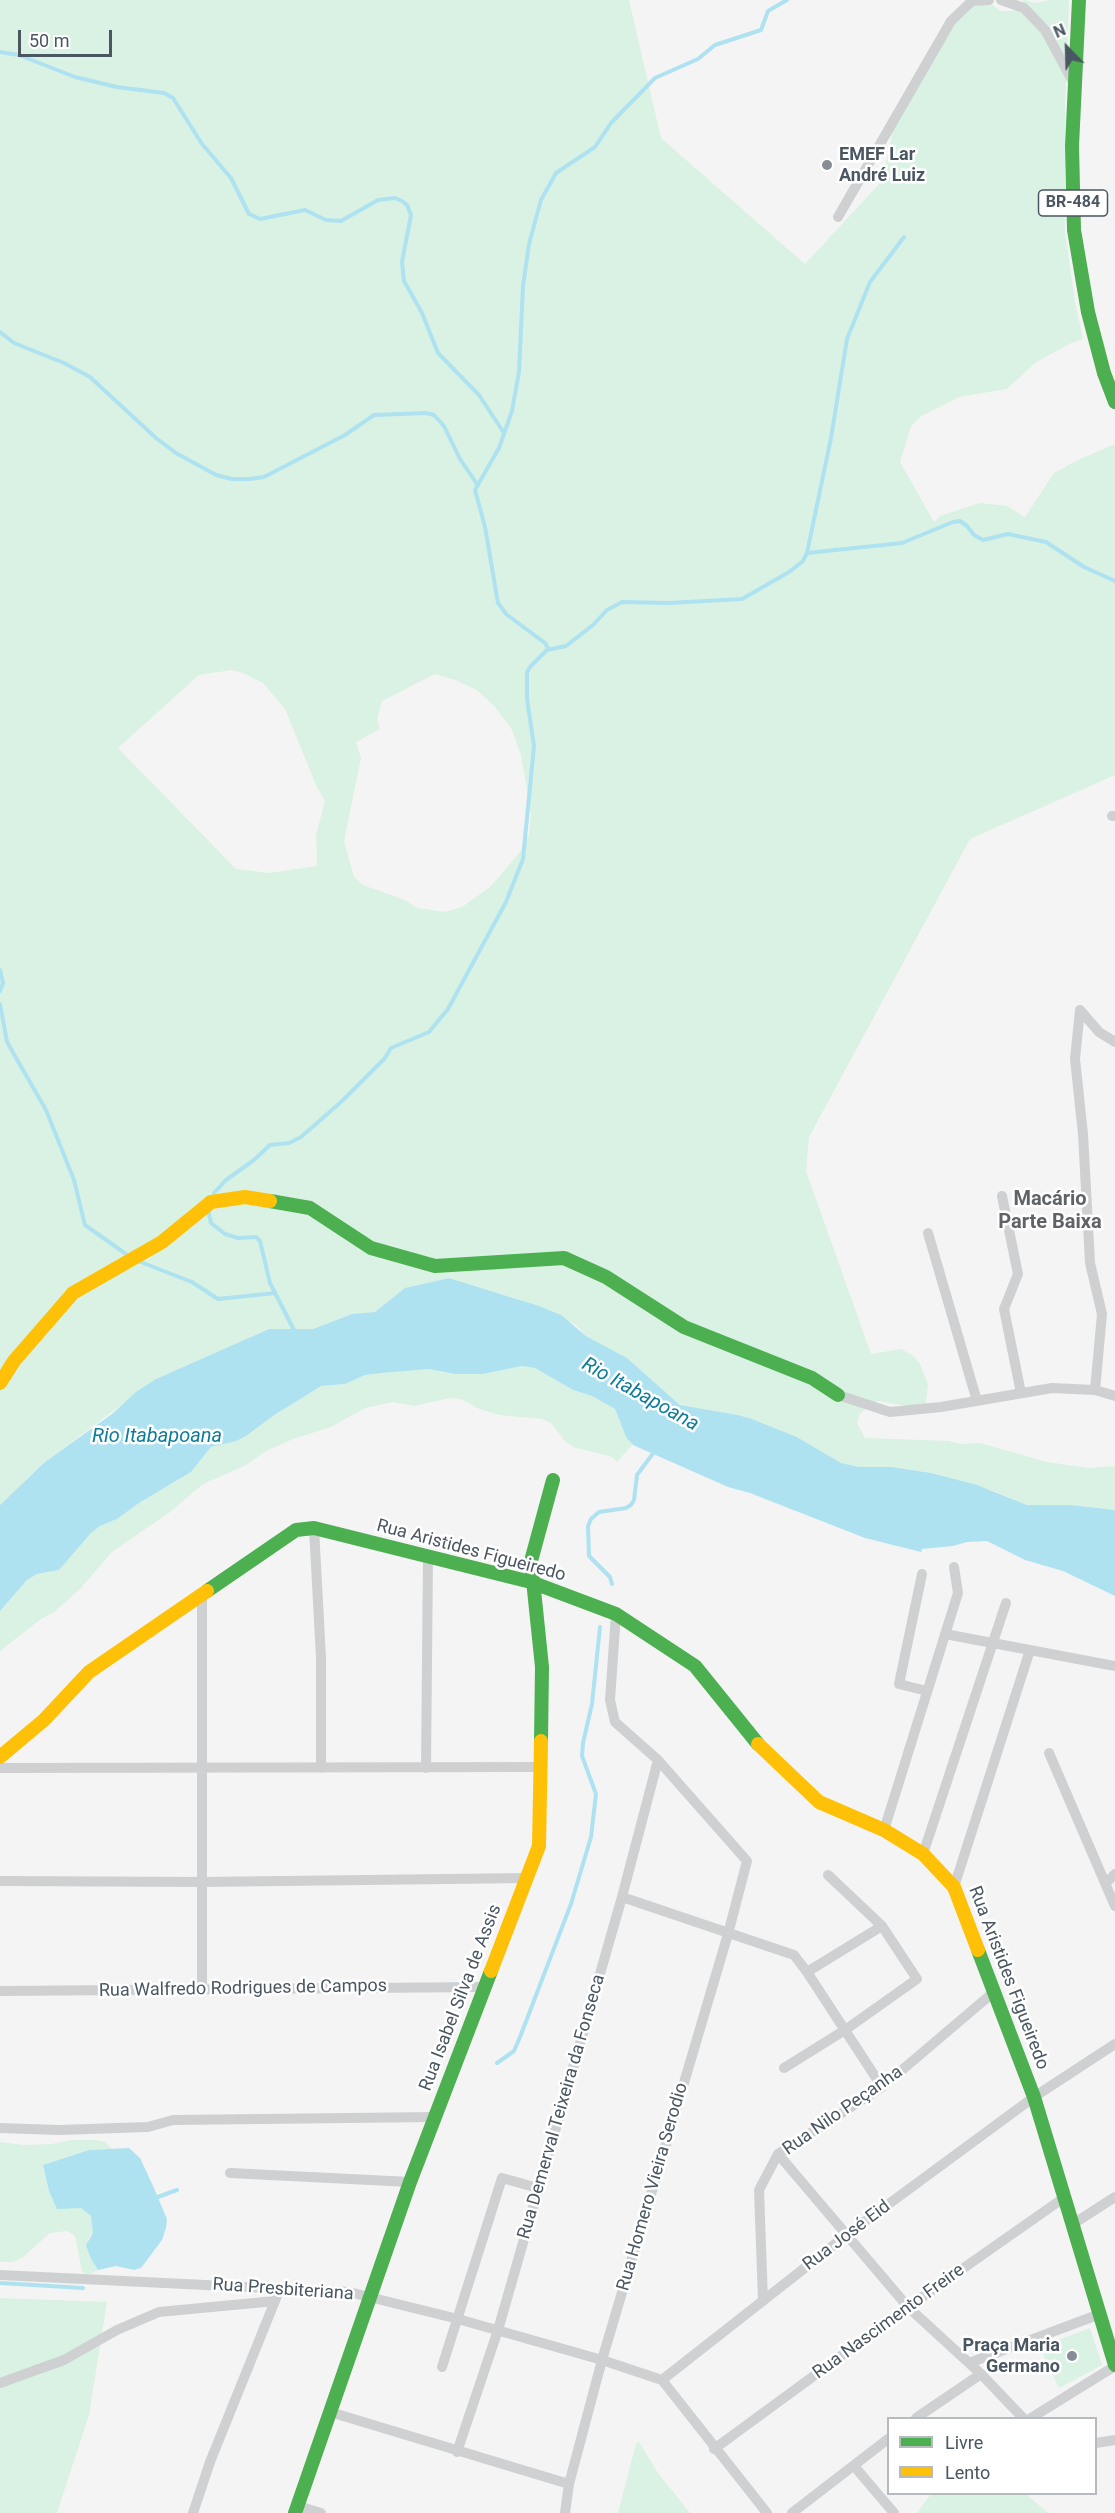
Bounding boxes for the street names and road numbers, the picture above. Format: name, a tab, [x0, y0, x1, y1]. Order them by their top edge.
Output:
road number: BR-484	[1038, 190, 1108, 216]
street label: Rua Aristides Figueiredo	[374, 1515, 568, 1587]
street label: Rua Aristides Figueiredo	[963, 1883, 1053, 2073]
street label: Rua Isabel Silva de Assis	[415, 1902, 507, 2094]
street label: Rua Demerval Teixeira da Fonseca	[514, 1972, 610, 2242]
street label: Rua Walfredo Rodrigues de Campos	[99, 1976, 387, 2002]
street label: Rua Nilo Peçanha	[779, 2062, 907, 2160]
street label: Rua Homero Vieira Serodio	[613, 2081, 693, 2293]
street label: Rua José Eid	[799, 2196, 895, 2276]
street label: Rua Nascimento Freire	[809, 2260, 969, 2384]
street label: Rua Presbiteriana	[212, 2274, 354, 2306]

